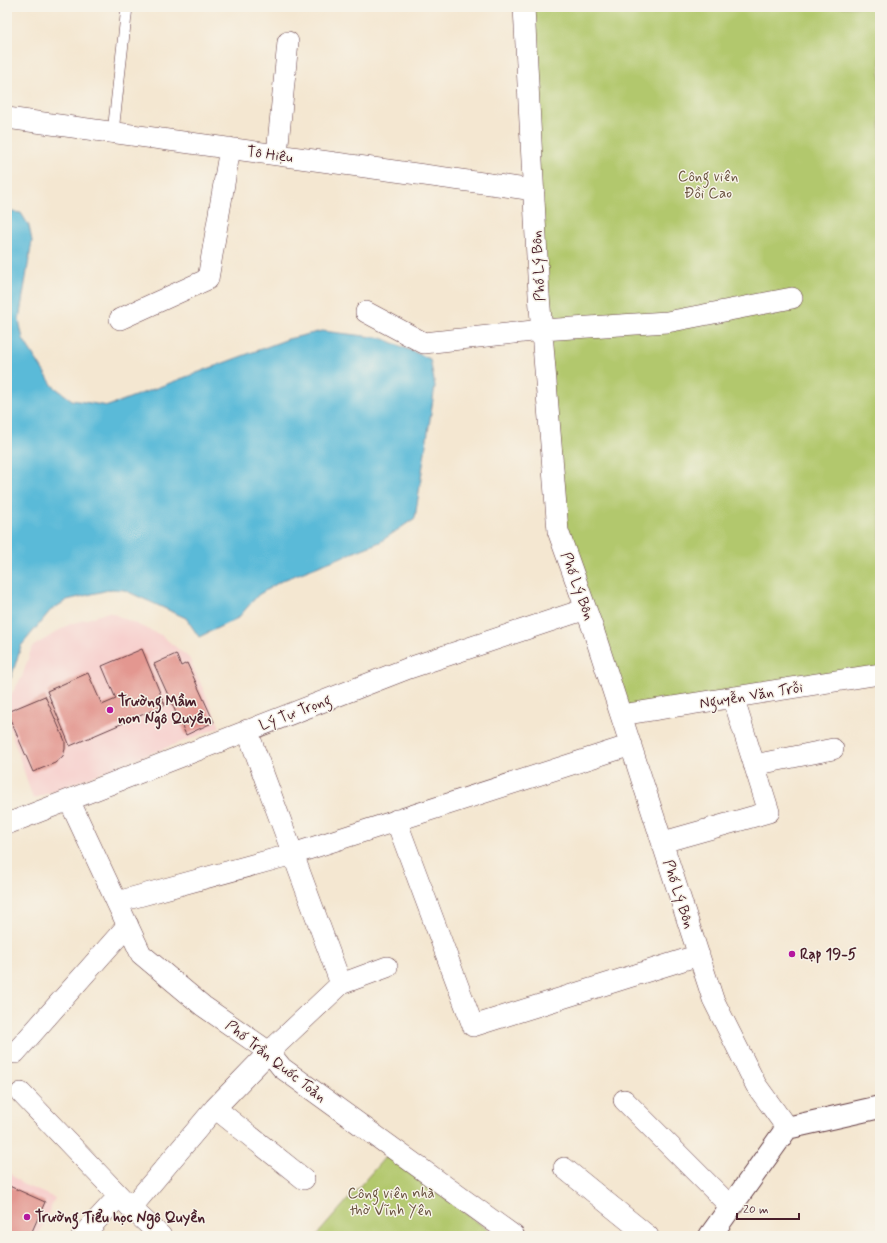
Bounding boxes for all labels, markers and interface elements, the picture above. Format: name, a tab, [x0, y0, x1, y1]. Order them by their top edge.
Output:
street label: Tô Hiệu	[245, 142, 294, 168]
park label: Công viên Đồi Cao	[678, 167, 738, 204]
street label: Phố Lý Bôn	[527, 230, 551, 302]
street label: Phố Lý Bôn	[555, 549, 599, 623]
street label: Nguyễn Văn Trỗi	[698, 678, 804, 715]
street label: Lý Tự Trọng	[257, 690, 334, 737]
place label: Trường Mầm non Ngô Quyền	[118, 692, 212, 730]
marker: Trường Mầm non Ngô Quyền	[105, 705, 115, 715]
street label: Phố Lý Bôn	[658, 857, 699, 931]
place label: Rạp 19-5	[800, 945, 857, 965]
marker: Rạp 19-5	[787, 949, 797, 959]
street label: Phố Trần Quốc Toản	[221, 1016, 330, 1108]
park label: Công viên nhà thờ Vĩnh Yên	[347, 1184, 435, 1221]
scale bar	[737, 1195, 799, 1221]
text: 20 m	[743, 1202, 769, 1218]
place label: Trường Tiểu học Ngô Quyền	[35, 1208, 206, 1230]
marker: Trường Tiểu học Ngô Quyền	[22, 1212, 32, 1222]

